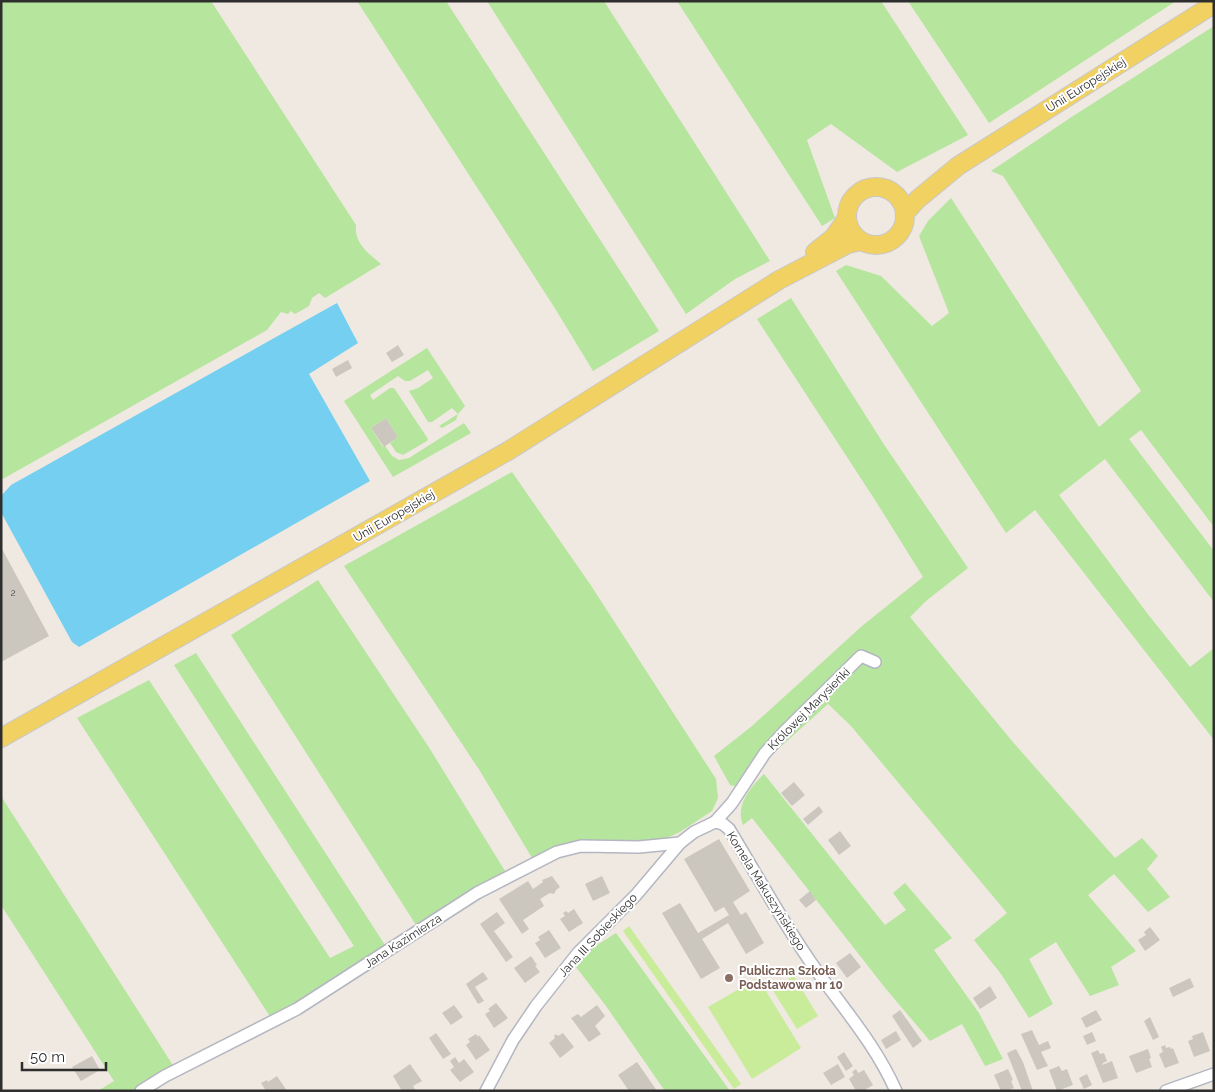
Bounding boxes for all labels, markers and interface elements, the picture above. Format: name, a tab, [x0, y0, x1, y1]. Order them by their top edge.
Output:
street label: Unii Europejskiej	[1044, 55, 1128, 115]
street label: Unii Europejskiej	[351, 487, 437, 545]
house number: 2	[10, 587, 16, 598]
street label: Królowej Marysieńki	[765, 665, 853, 753]
street label: Kornela Makuszyńskiego	[724, 829, 808, 953]
street label: Jana III Sobieskiego	[556, 890, 640, 980]
street label: Jana Kazimierza	[362, 911, 444, 971]
place label: Publiczna Szkoła Podstawowa nr 10	[739, 964, 843, 992]
marker: Publiczna Szkoła Podstawowa nr 10	[723, 972, 735, 984]
scale bar	[22, 1040, 106, 1072]
text: 50 m	[30, 1048, 65, 1066]

